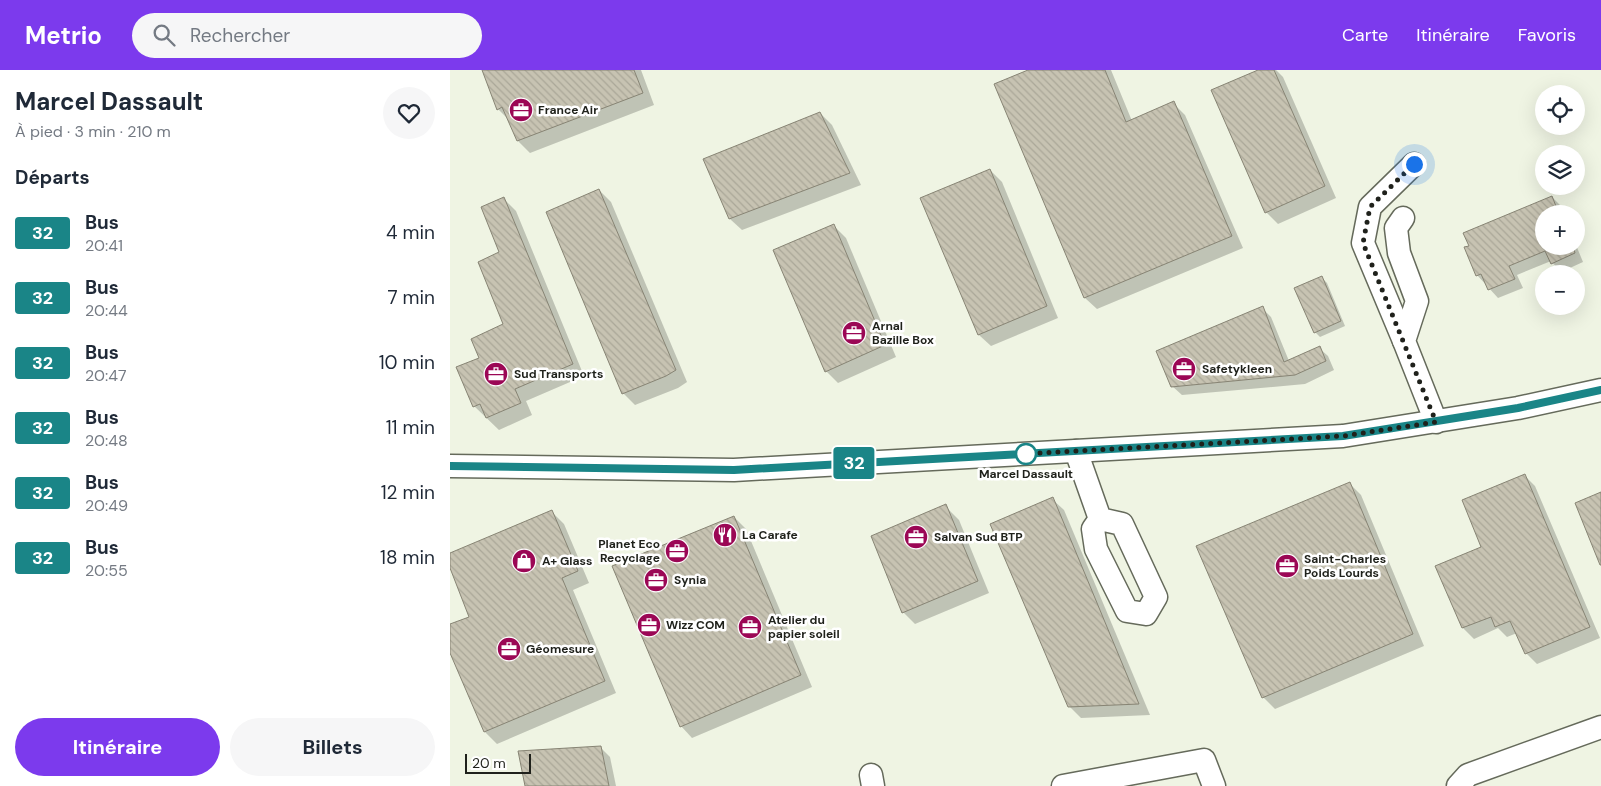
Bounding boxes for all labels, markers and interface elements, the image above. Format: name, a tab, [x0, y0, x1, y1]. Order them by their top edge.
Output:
search box	[132, 13, 482, 58]
text: Metrio	[25, 20, 102, 51]
icon: search	[150, 21, 178, 49]
text: Rechercher	[190, 23, 290, 48]
text: Carte	[1342, 23, 1388, 47]
text: Itinéraire	[1416, 23, 1490, 47]
text: Favoris	[1518, 23, 1576, 47]
map controls	[1535, 85, 1585, 315]
button: locate	[1535, 85, 1585, 135]
text: Marcel Dassault	[15, 86, 203, 117]
button: heart	[383, 87, 435, 139]
office icon: France Air	[508, 97, 534, 123]
place label: France Air	[538, 102, 598, 118]
text: À pied · 3 min · 210 m	[15, 121, 171, 142]
button: layers	[1535, 145, 1585, 195]
your location	[1402, 152, 1427, 177]
text: Départs	[15, 165, 90, 190]
button: +	[1535, 205, 1585, 255]
text: Bus	[85, 210, 119, 235]
text: 4 min	[386, 220, 435, 245]
text: 32	[32, 221, 53, 245]
text: 20:41	[85, 235, 123, 256]
button: −	[1535, 265, 1585, 315]
text: Bus	[85, 275, 119, 300]
text: 7 min	[387, 285, 435, 310]
text: 32	[32, 286, 53, 310]
text: 20:44	[85, 300, 128, 321]
place label: Arnal Bazille Box	[872, 318, 934, 348]
office icon: Arnal Bazille Box	[841, 320, 867, 346]
text: Bus	[85, 340, 119, 365]
text: 10 min	[379, 350, 435, 375]
text: 32	[32, 351, 53, 375]
office icon: Safetykleen	[1171, 356, 1197, 382]
office icon: Sud Transports	[483, 361, 509, 387]
place label: Safetykleen	[1202, 361, 1272, 377]
text: 20:47	[85, 365, 127, 386]
place label: Sud Transports	[514, 366, 603, 382]
text: Bus	[85, 405, 119, 430]
text: 11 min	[386, 415, 435, 440]
text: 32	[32, 416, 53, 440]
text: 20:48	[85, 430, 128, 451]
marker: Marcel Dassault	[1015, 443, 1037, 465]
line badge: 32	[832, 447, 876, 479]
text: 32	[843, 451, 865, 475]
place label: Marcel Dassault	[979, 466, 1073, 482]
text: Bus	[85, 470, 119, 495]
text: 12 min	[381, 480, 435, 505]
text: 32	[32, 481, 53, 505]
text: 20:49	[85, 495, 128, 516]
restaurant icon: La Carafe	[712, 522, 738, 548]
office icon: Salvan Sud BTP	[903, 524, 929, 550]
place label: La Carafe	[742, 527, 798, 543]
place label: Salvan Sud BTP	[934, 529, 1023, 545]
text: Bus	[85, 535, 119, 560]
place label: Planet Eco Recyclage	[598, 536, 660, 566]
office icon: Planet Eco Recyclage	[664, 538, 690, 564]
text: 18 min	[380, 545, 435, 570]
text: 32	[32, 546, 53, 570]
shop icon: A+ Glass	[511, 548, 537, 574]
place label: Saint-Charles Poids Lourds	[1304, 551, 1386, 581]
place label: A+ Glass	[542, 553, 592, 569]
office icon: Saint-Charles Poids Lourds	[1274, 553, 1300, 579]
text: 20:55	[85, 560, 128, 581]
office icon: Synia	[643, 567, 669, 593]
place label: Synia	[674, 572, 706, 588]
office icon: Wizz COM	[636, 612, 662, 638]
place label: Atelier du papier soleil	[768, 612, 840, 642]
office icon: Atelier du papier soleil	[737, 614, 763, 640]
place label: Wizz COM	[666, 617, 725, 633]
office icon: Géomesure	[496, 636, 522, 662]
place label: Géomesure	[526, 641, 594, 657]
button: Itinéraire	[15, 718, 220, 776]
button: Billets	[230, 718, 435, 776]
scale bar	[465, 751, 531, 774]
text: 20 m	[472, 754, 506, 772]

